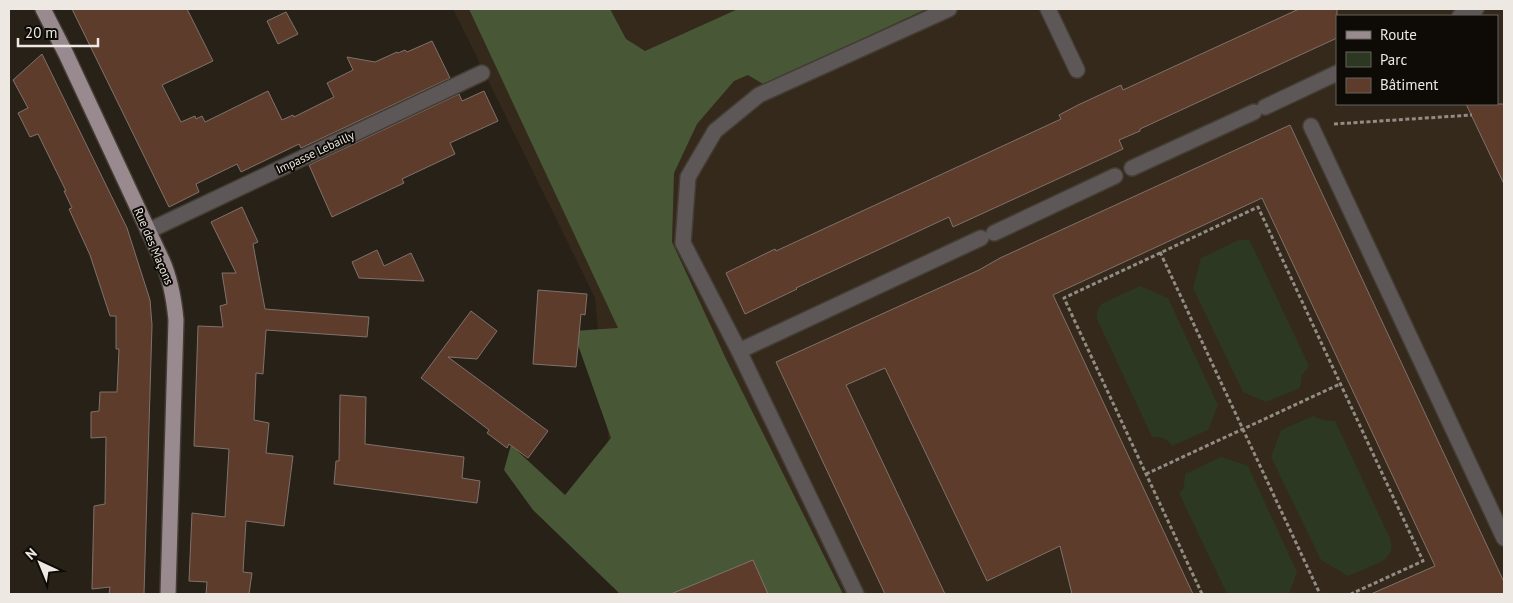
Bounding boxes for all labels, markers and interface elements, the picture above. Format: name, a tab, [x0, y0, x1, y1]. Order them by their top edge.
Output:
scale bar	[18, 15, 98, 47]
legend	[1336, 15, 1498, 105]
text: 20 m	[25, 23, 58, 42]
text: Route	[1380, 25, 1417, 44]
text: Parc	[1380, 50, 1407, 69]
text: Bâtiment	[1380, 75, 1438, 94]
street label: Impasse Lebailly	[273, 127, 357, 177]
street label: Rue des Maçons	[131, 205, 177, 287]
north arrow	[15, 538, 65, 588]
text: N	[21, 544, 41, 563]

